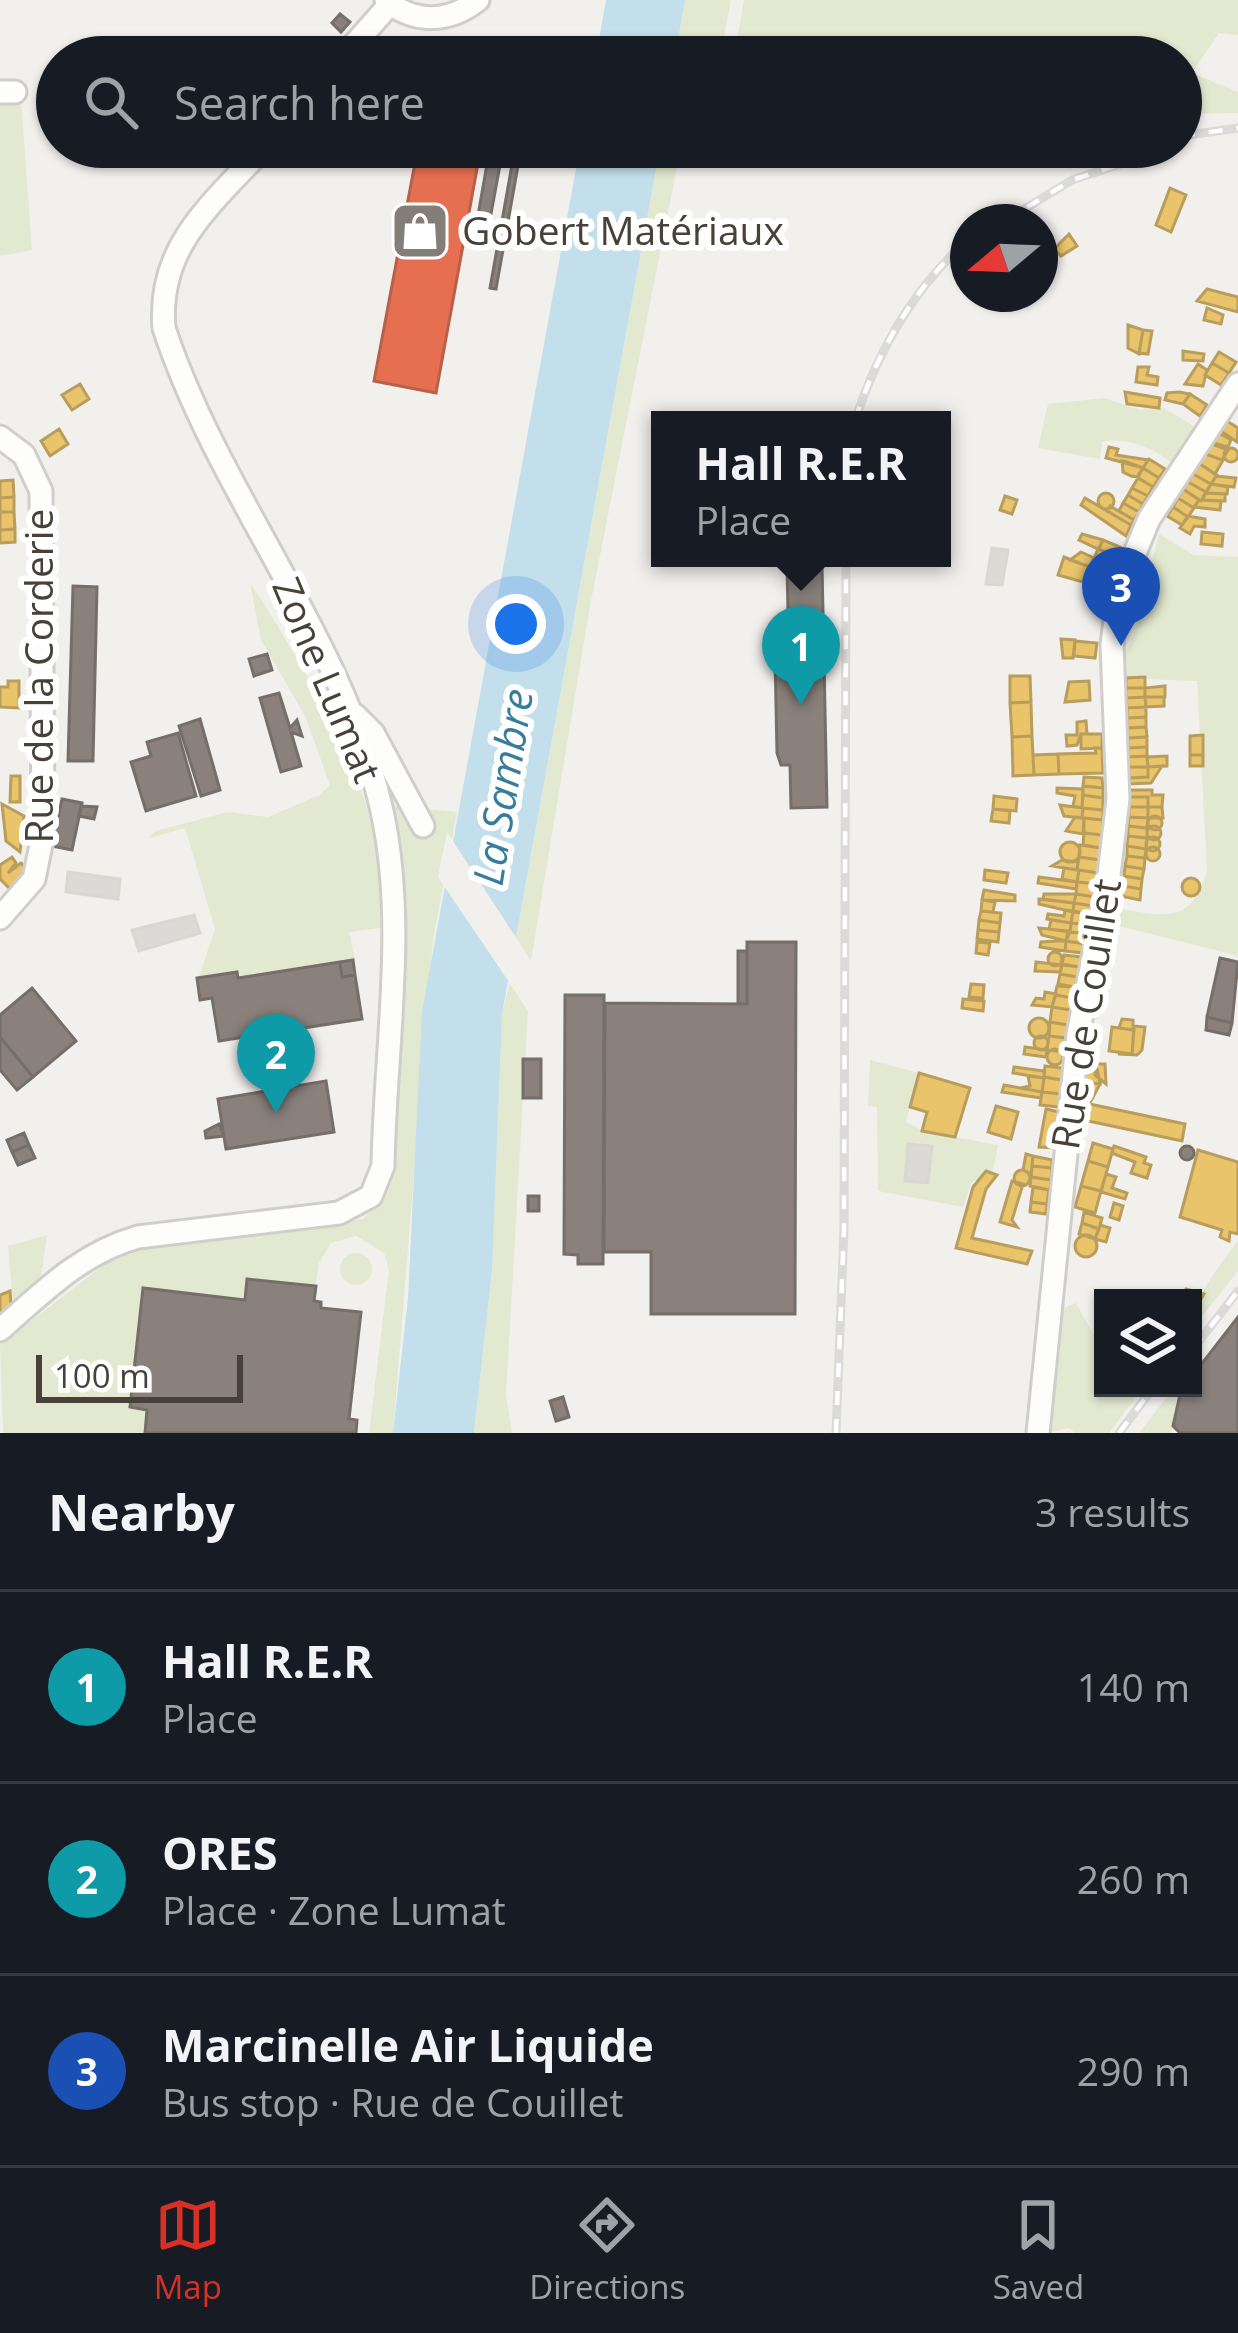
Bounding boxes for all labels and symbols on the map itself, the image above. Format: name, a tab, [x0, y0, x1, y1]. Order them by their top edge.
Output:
shop icon: Gobert Matériaux	[389, 200, 451, 262]
place label: Gobert Matériaux	[462, 203, 784, 256]
north arrow	[950, 204, 1058, 312]
street label: Rue de la Corderie	[11, 509, 64, 843]
pin: 3	[1082, 547, 1160, 646]
street label: Zone Lumat	[261, 569, 395, 790]
your location	[486, 594, 546, 654]
pin: 1	[762, 606, 840, 705]
water label: La Sambre	[458, 684, 545, 889]
street label: Rue de Couillet	[1037, 875, 1132, 1153]
pin: 2	[237, 1014, 315, 1113]
scale bar	[36, 1349, 243, 1402]

